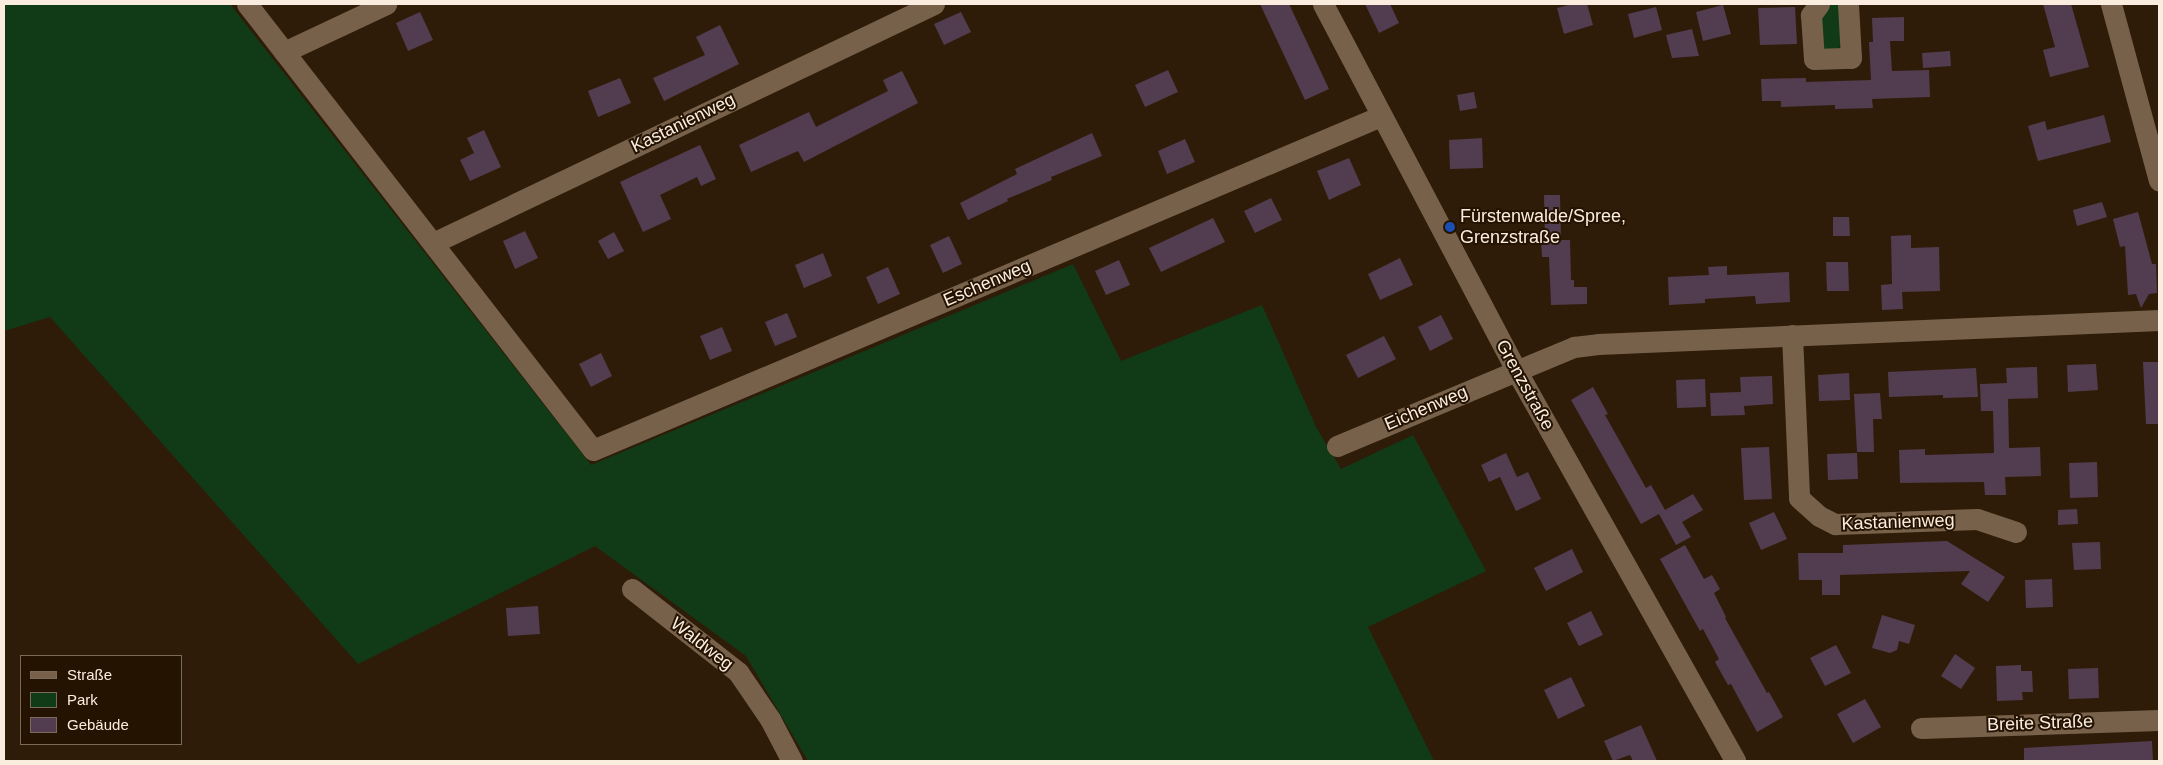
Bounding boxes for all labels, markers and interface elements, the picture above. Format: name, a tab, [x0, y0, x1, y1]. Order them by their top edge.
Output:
street label: Kastanienweg	[627, 89, 739, 157]
place label: Fürstenwalde/Spree, Grenzstraße	[1460, 206, 1626, 248]
marker: Fürstenwalde/Spree, Grenzstraße	[1444, 221, 1456, 233]
street label: Eschenweg	[940, 255, 1034, 311]
street label: Grenzstraße	[1491, 336, 1559, 434]
street label: Eichenweg	[1381, 381, 1471, 435]
street label: Kastanienweg	[1841, 509, 1955, 535]
street label: Waldweg	[666, 613, 738, 675]
legend	[20, 655, 182, 745]
text: Straße	[67, 666, 112, 683]
text: Park	[67, 691, 98, 708]
street label: Breite Straße	[1987, 710, 2093, 736]
text: Gebäude	[67, 716, 129, 733]

